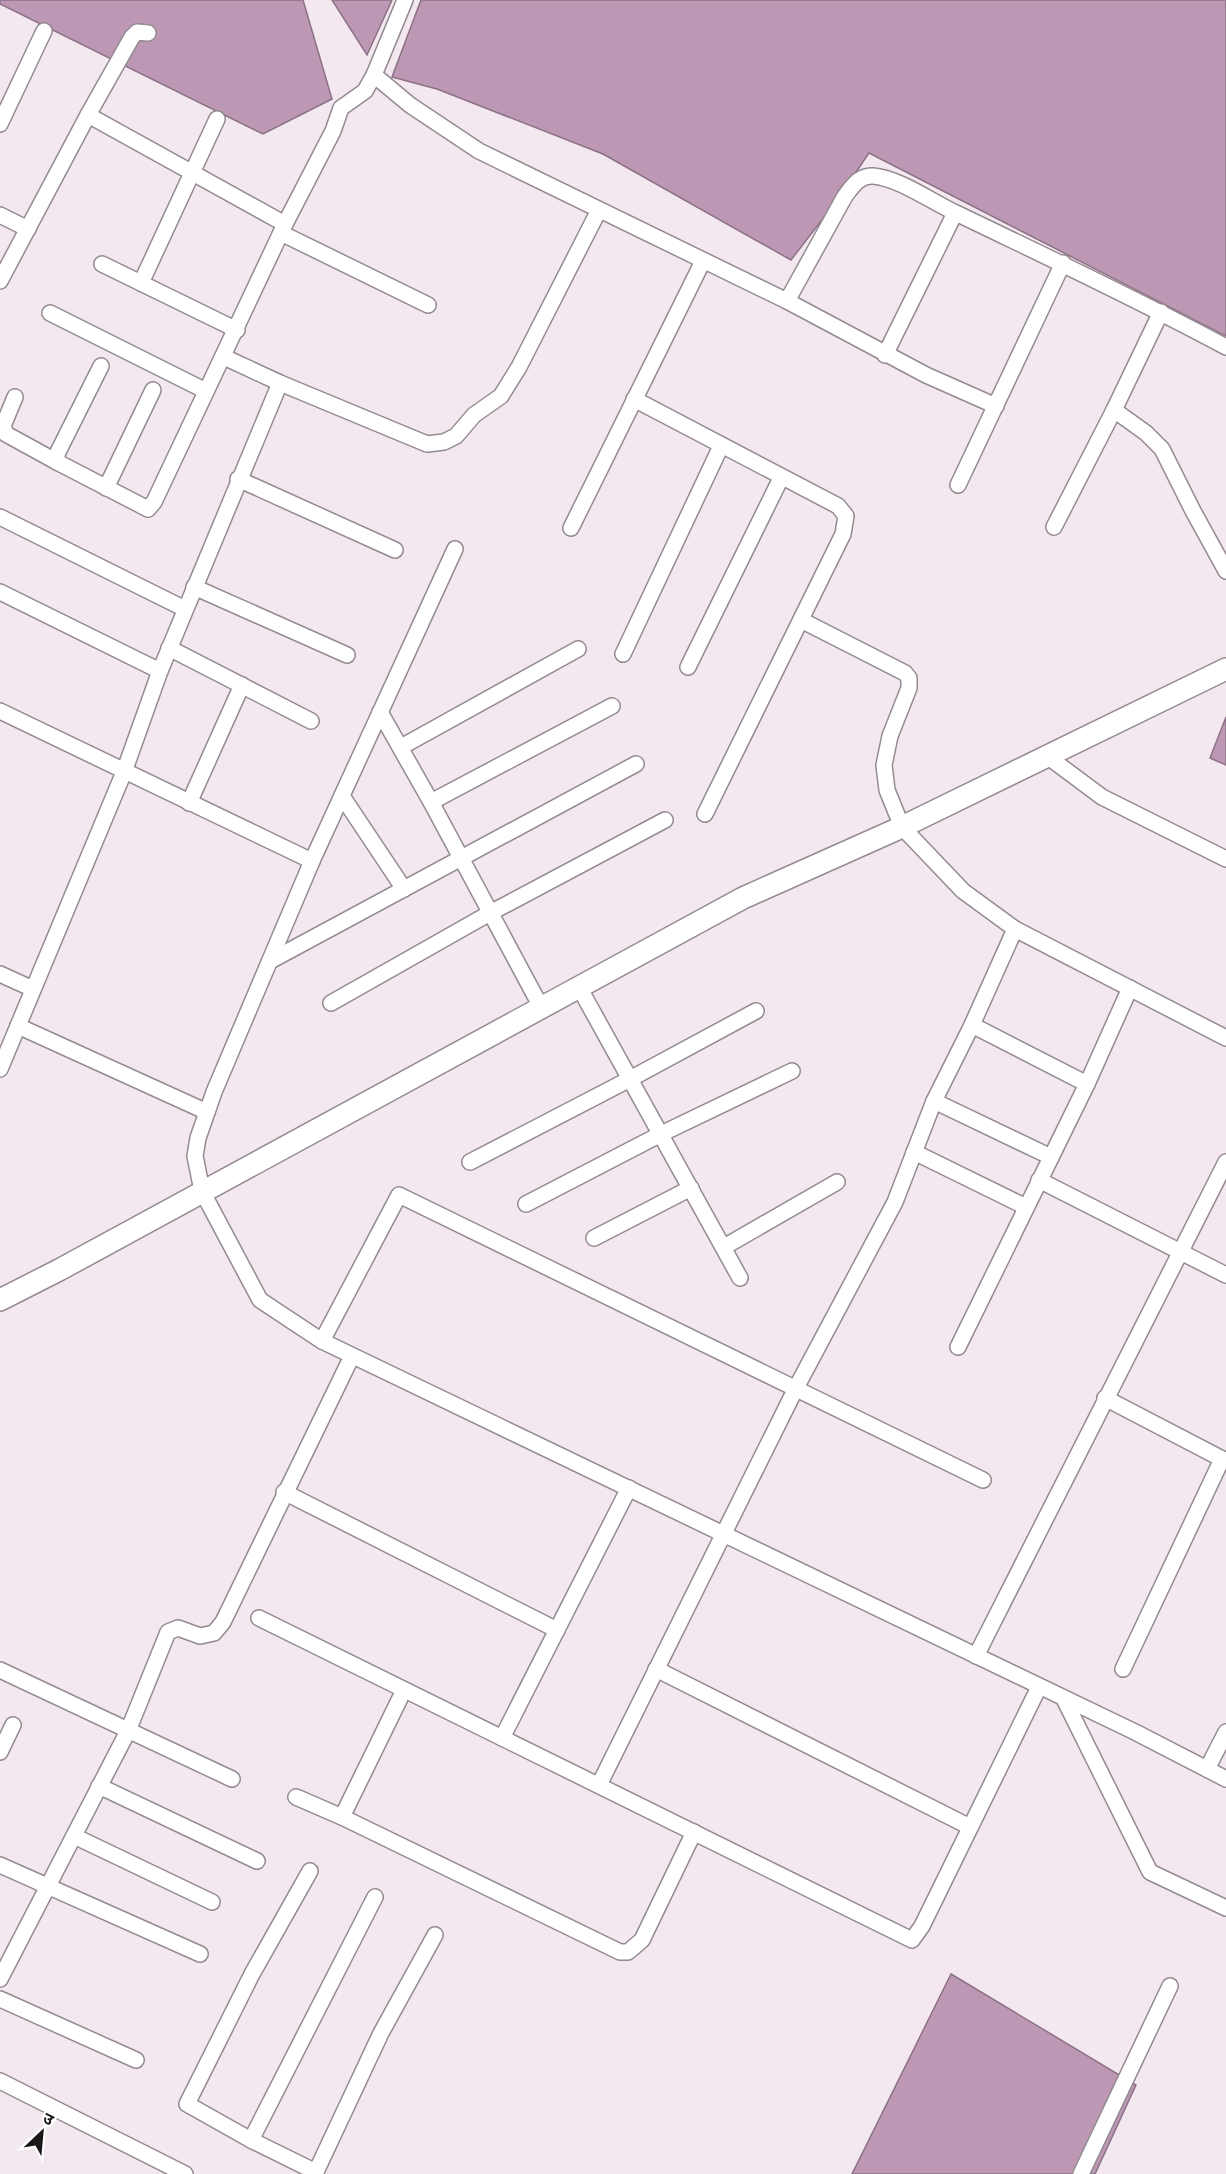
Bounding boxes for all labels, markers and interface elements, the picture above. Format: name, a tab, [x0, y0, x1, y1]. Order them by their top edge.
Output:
north arrow	[12, 2102, 72, 2162]
text: उ	[40, 2107, 58, 2131]

